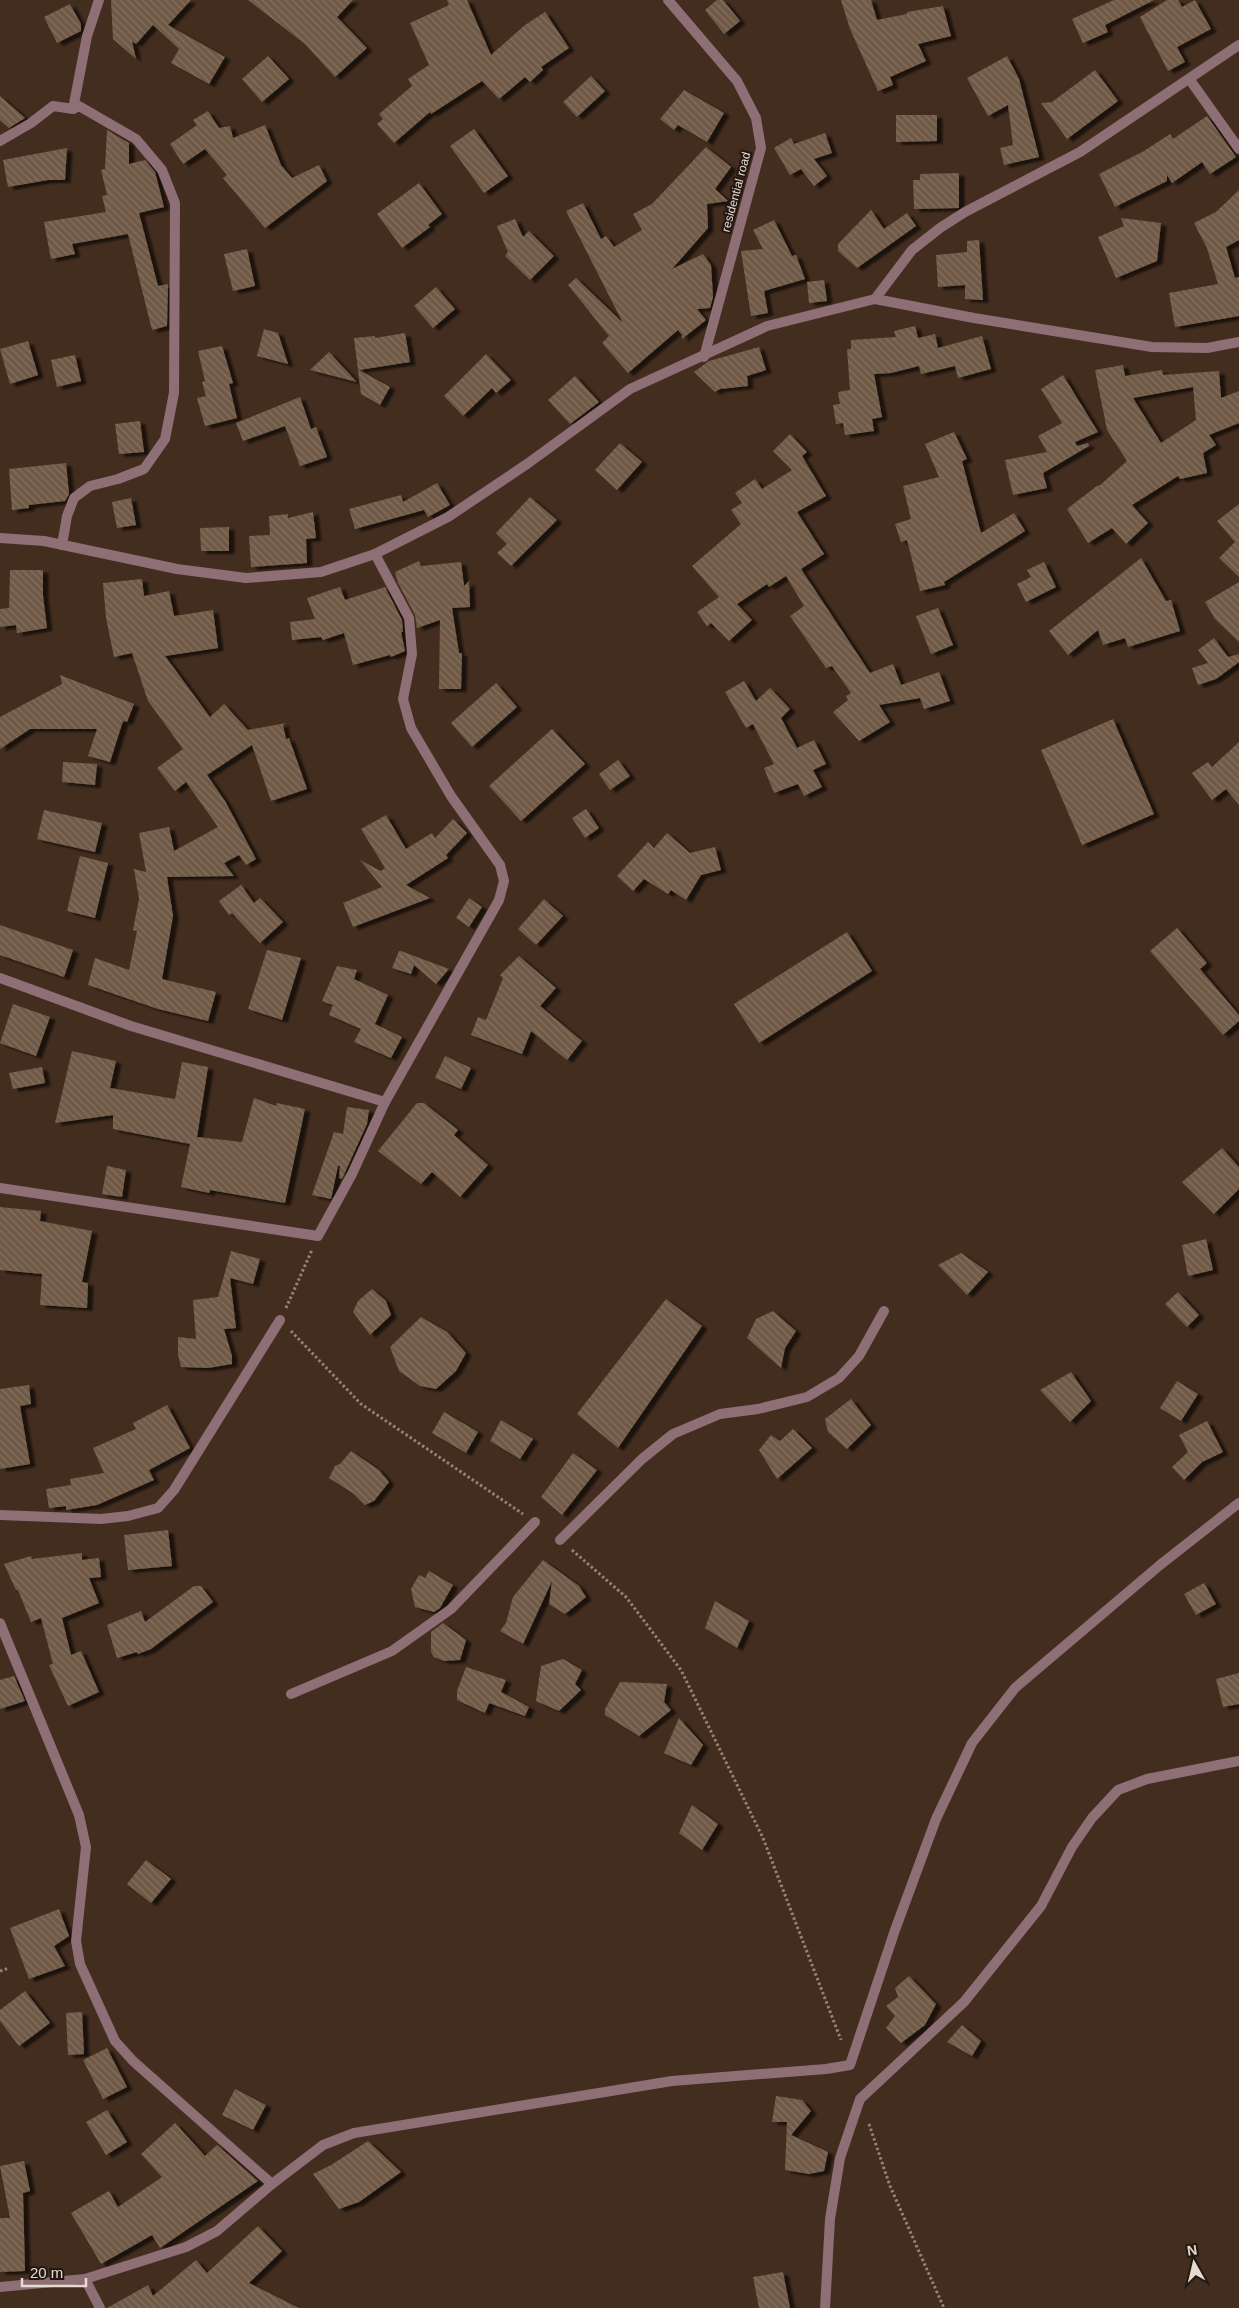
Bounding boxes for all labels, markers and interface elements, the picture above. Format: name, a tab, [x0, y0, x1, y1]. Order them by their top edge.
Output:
street label: residential road	[719, 151, 753, 233]
north arrow	[1169, 2238, 1219, 2288]
text: N	[1186, 2241, 1198, 2259]
scale bar	[22, 2256, 86, 2288]
text: 20 m	[30, 2264, 63, 2281]

